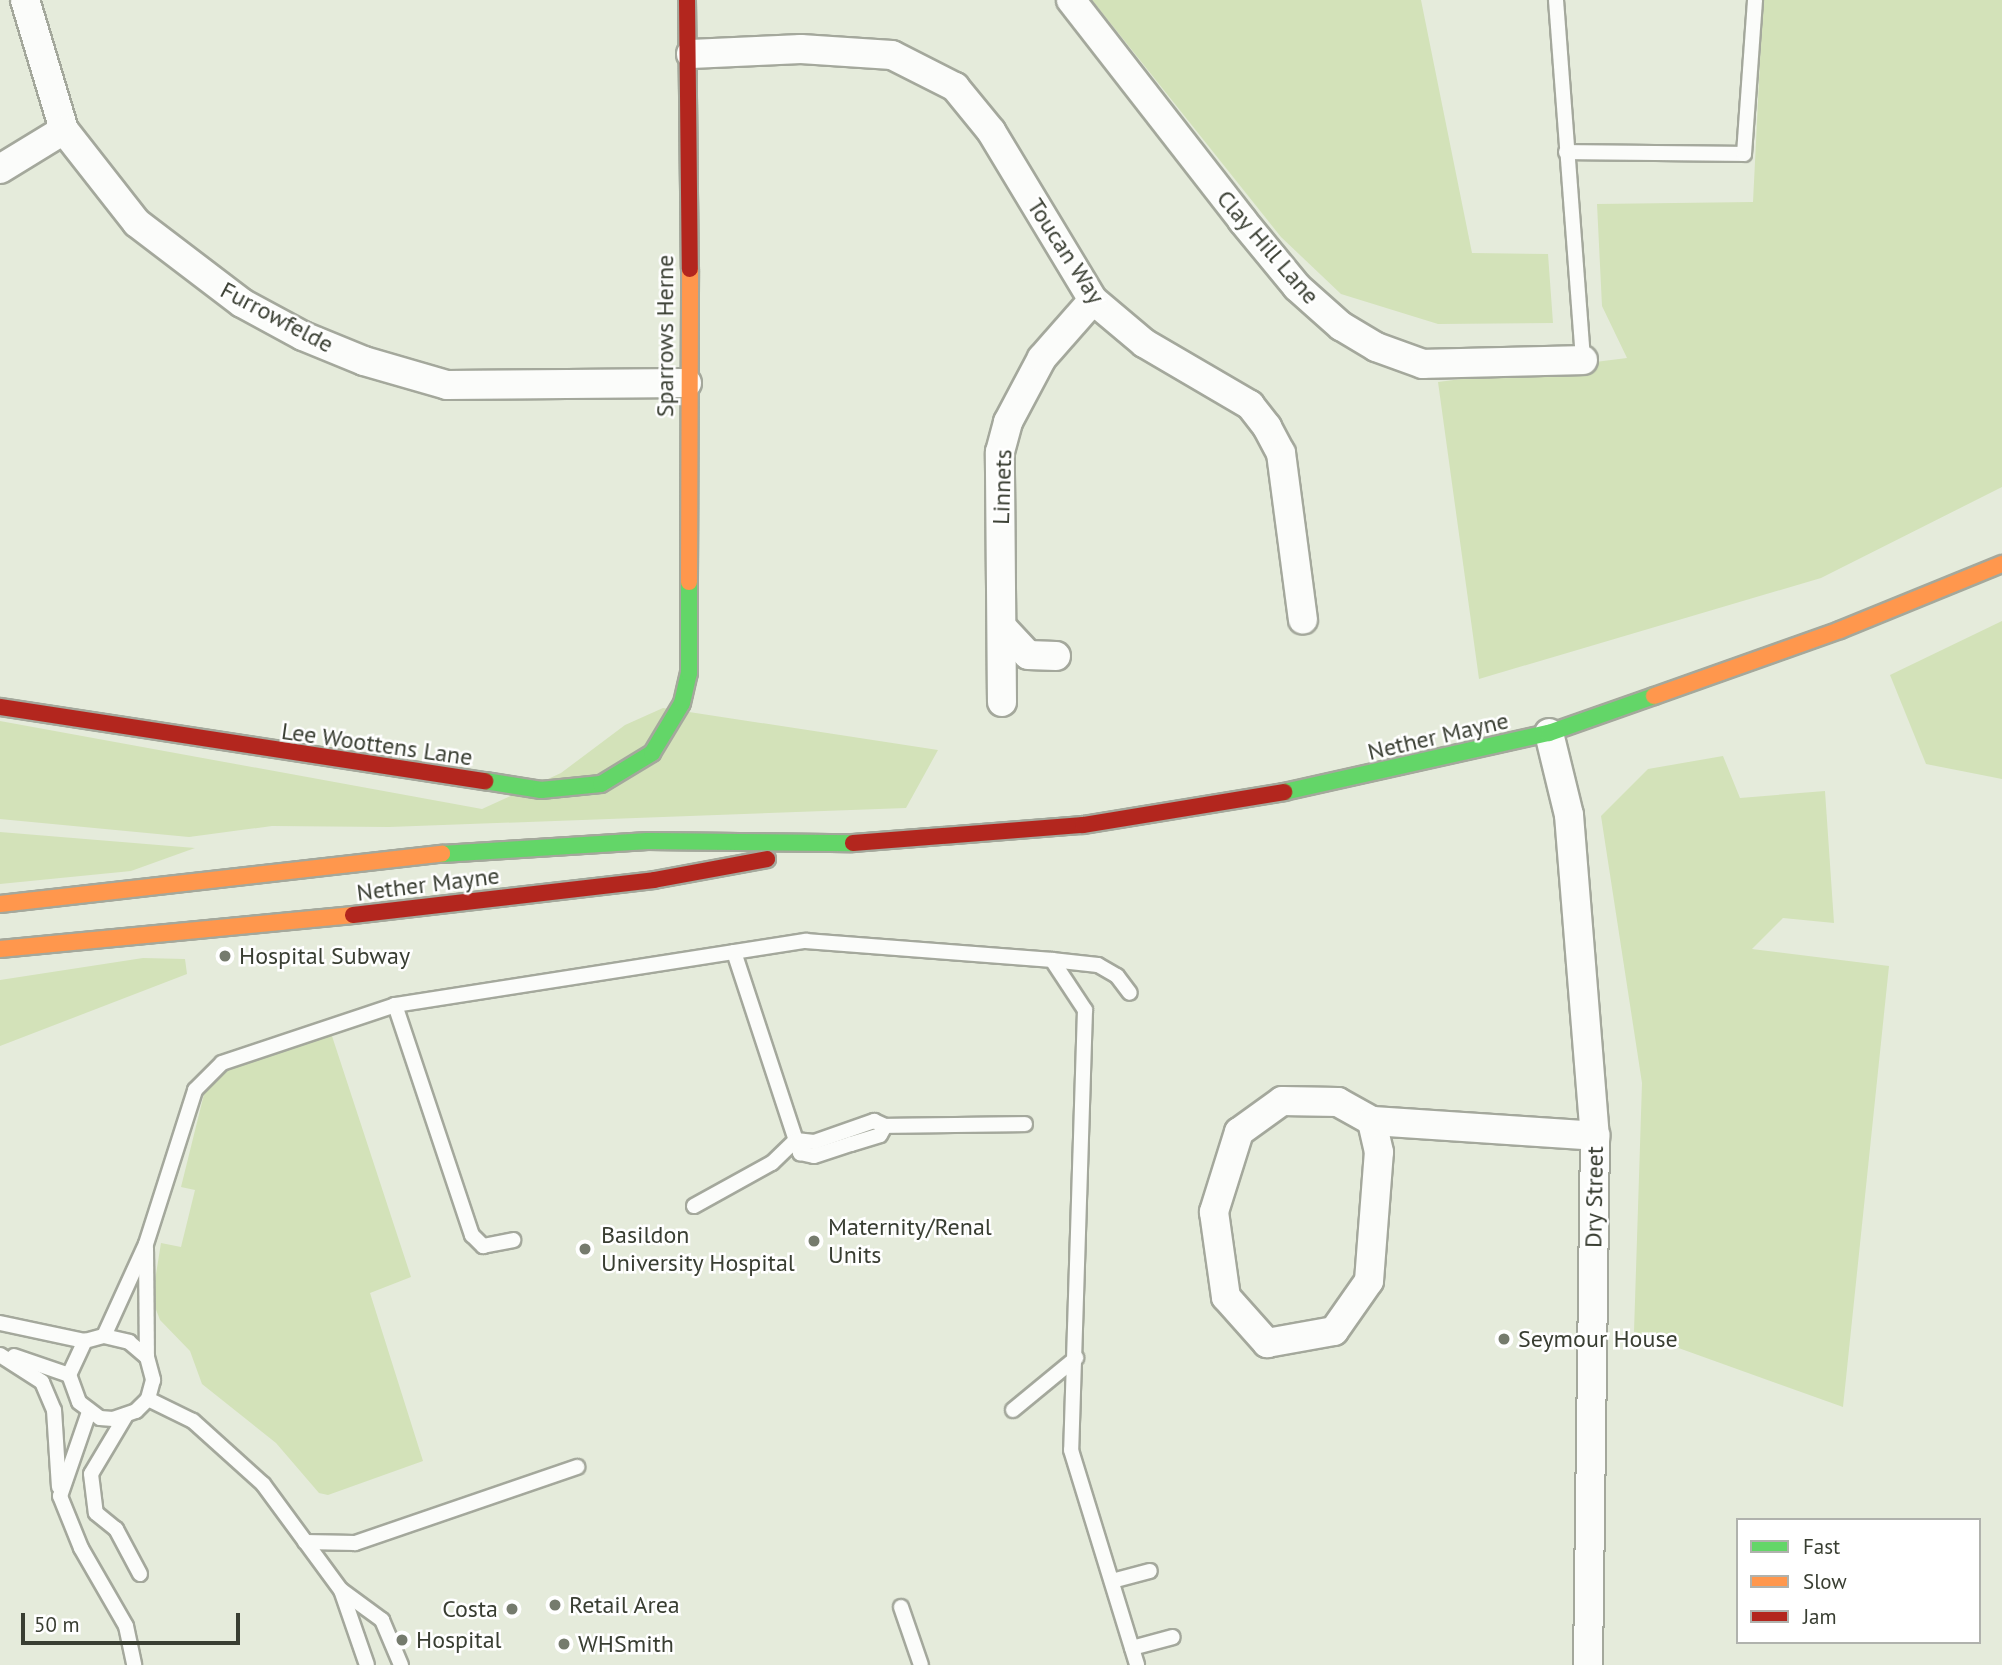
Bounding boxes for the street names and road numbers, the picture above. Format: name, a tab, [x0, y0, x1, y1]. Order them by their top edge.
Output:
street label: Clay Hill Lane	[1210, 184, 1326, 310]
street label: Toucan Way	[1021, 193, 1111, 309]
street label: Sparrows Herne	[651, 255, 679, 417]
street label: Furrowfelde	[216, 275, 338, 359]
street label: Linnets	[986, 449, 1018, 525]
street label: Nether Mayne	[1365, 706, 1511, 766]
street label: Lee Woottens Lane	[279, 716, 475, 772]
street label: Nether Mayne	[355, 861, 501, 907]
street label: Dry Street	[1579, 1145, 1609, 1249]

